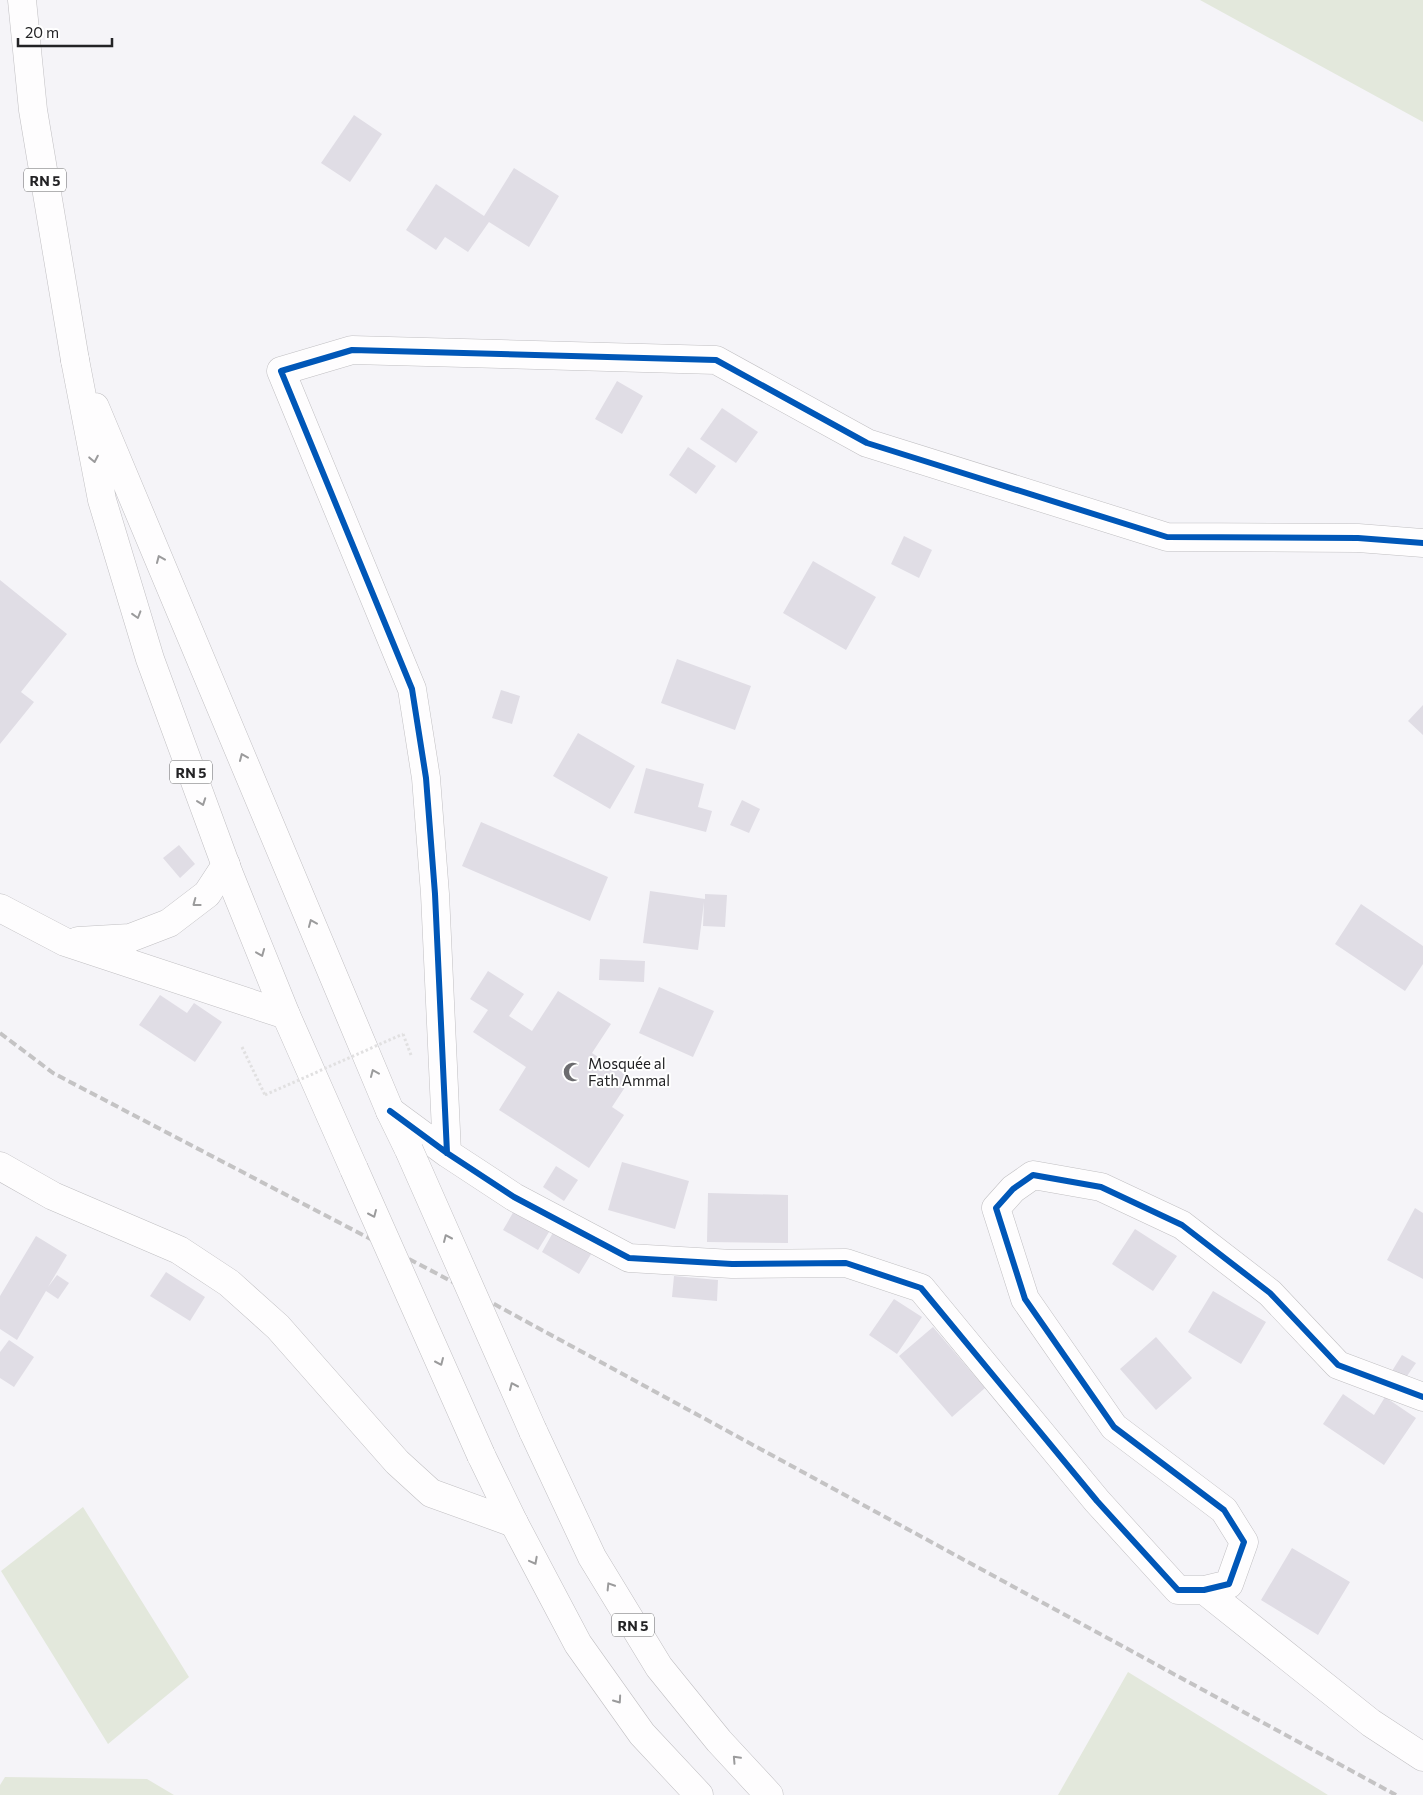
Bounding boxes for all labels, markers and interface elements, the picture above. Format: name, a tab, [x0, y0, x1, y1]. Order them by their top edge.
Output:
scale bar	[18, 15, 111, 47]
text: 20 m	[25, 23, 59, 41]
road number: RN 5	[24, 168, 66, 192]
one-way arrow	[88, 455, 98, 463]
one-way arrow	[155, 555, 166, 564]
one-way arrow	[131, 611, 141, 619]
one-way arrow	[238, 753, 249, 762]
road number: RN 5	[170, 760, 212, 784]
one-way arrow	[196, 797, 206, 806]
one-way arrow	[192, 897, 202, 906]
one-way arrow	[307, 920, 317, 928]
one-way arrow	[255, 948, 265, 957]
place label: Mosquée al Fath Ammal	[588, 1054, 670, 1089]
mosque icon: Mosquée al Fath Ammal	[562, 1061, 584, 1083]
one-way arrow	[370, 1070, 380, 1078]
one-way arrow	[367, 1209, 378, 1218]
one-way arrow	[443, 1234, 454, 1243]
one-way arrow	[433, 1357, 444, 1366]
one-way arrow	[508, 1382, 519, 1391]
one-way arrow	[528, 1556, 538, 1565]
one-way arrow	[606, 1583, 616, 1592]
road number: RN 5	[612, 1614, 654, 1636]
one-way arrow	[612, 1694, 621, 1704]
one-way arrow	[733, 1756, 742, 1765]

